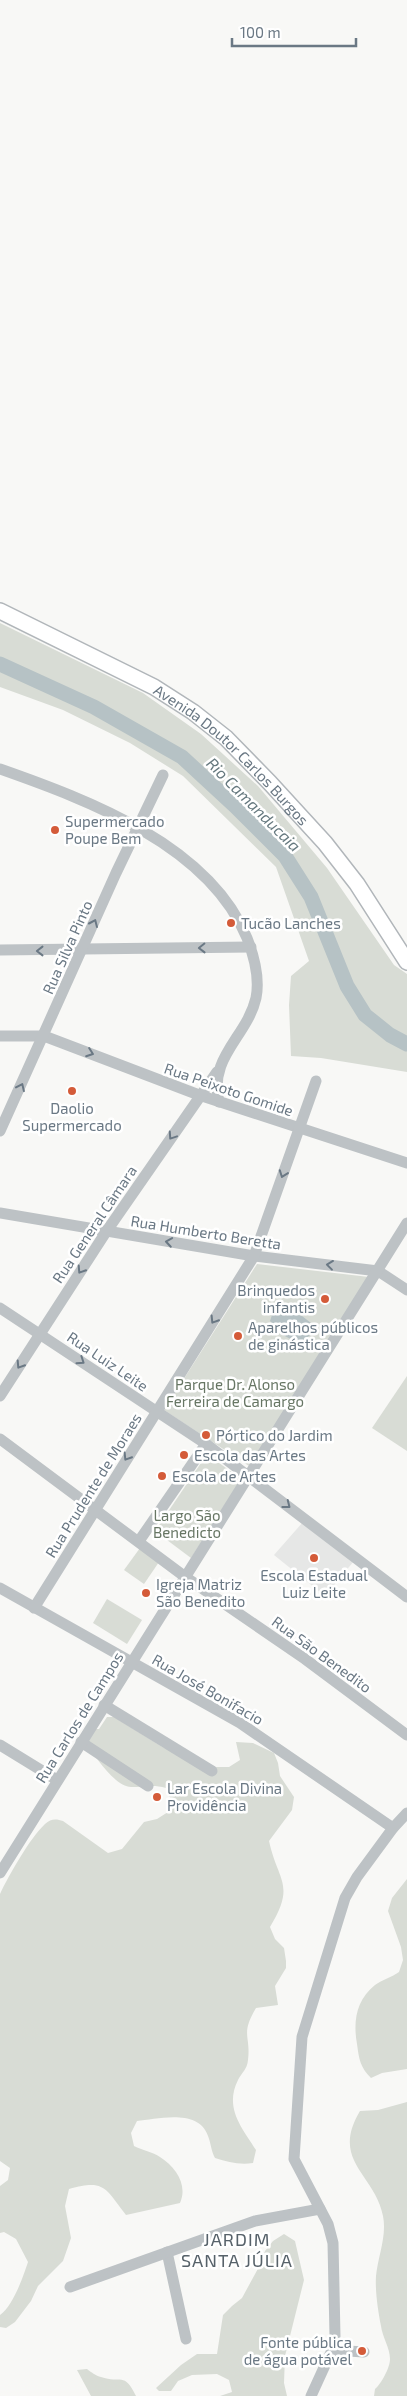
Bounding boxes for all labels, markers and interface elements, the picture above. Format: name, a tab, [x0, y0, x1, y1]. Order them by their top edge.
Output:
scale bar	[232, 15, 356, 47]
text: 100 m	[240, 23, 281, 41]
street label: Avenida Doutor Carlos Burgos	[151, 680, 313, 829]
water label: Rio Camanducaia	[203, 753, 305, 855]
place label: Supermercado Poupe Bem	[65, 812, 164, 847]
marker: Supermercado Poupe Bem	[49, 824, 61, 836]
street label: Rua Silva Pinto	[38, 897, 96, 997]
place label: Tucão Lanches	[241, 914, 341, 932]
marker: Tucão Lanches	[225, 917, 237, 929]
one-way arrow	[87, 919, 98, 928]
one-way arrow	[198, 943, 206, 953]
one-way arrow	[36, 946, 44, 956]
one-way arrow	[85, 1047, 94, 1057]
street label: Rua Peixoto Gomide	[162, 1058, 296, 1120]
one-way arrow	[14, 1083, 25, 1092]
marker: Daolio Supermercado	[66, 1085, 78, 1097]
place label: Daolio Supermercado	[22, 1099, 122, 1134]
one-way arrow	[169, 1130, 178, 1139]
street label: Rua General Câmara	[48, 1162, 140, 1286]
one-way arrow	[279, 1169, 289, 1178]
street label: Rua Humberto Beretta	[129, 1211, 283, 1253]
one-way arrow	[165, 1238, 173, 1248]
one-way arrow	[326, 1260, 334, 1271]
one-way arrow	[78, 1265, 87, 1274]
place label: Brinquedos infantis	[237, 1281, 315, 1316]
marker: Brinquedos infantis	[319, 1293, 331, 1305]
one-way arrow	[210, 1314, 220, 1323]
place label: Aparelhos públicos de ginástica	[248, 1318, 378, 1353]
street label: Rua Luiz Leite	[64, 1327, 152, 1395]
marker: Aparelhos públicos de ginástica	[232, 1330, 244, 1342]
one-way arrow	[75, 1355, 84, 1364]
one-way arrow	[17, 1359, 26, 1368]
park label: Parque Dr. Alonso Ferreira de Camargo	[166, 1375, 304, 1410]
street label: Rua Prudente de Moraes	[41, 1409, 145, 1561]
place label: Pórtico do Jardim	[216, 1426, 333, 1444]
marker: Pórtico do Jardim	[200, 1429, 212, 1441]
place label: Escola das Artes	[194, 1446, 306, 1464]
marker: Escola das Artes	[178, 1449, 190, 1461]
one-way arrow	[124, 1452, 133, 1461]
place label: Escola de Artes	[172, 1467, 276, 1485]
marker: Escola de Artes	[156, 1470, 168, 1482]
one-way arrow	[281, 1499, 291, 1508]
park label: Largo São Benedicto	[153, 1506, 221, 1541]
marker: Escola Estadual Luiz Leite	[308, 1552, 320, 1564]
place label: Escola Estadual Luiz Leite	[260, 1566, 368, 1601]
place label: Igreja Matriz São Benedito	[156, 1575, 245, 1610]
marker: Igreja Matriz São Benedito	[140, 1587, 152, 1599]
street label: Rua São Benedito	[269, 1612, 375, 1696]
street label: Rua Carlos de Campos	[31, 1648, 127, 1786]
street label: Rua José Bonifacio	[149, 1650, 267, 1728]
place label: Lar Escola Divina Providência	[167, 1779, 282, 1814]
marker: Lar Escola Divina Providência	[151, 1791, 163, 1803]
district label: JARDIM SANTA JÚLIA	[181, 2228, 293, 2271]
place label: Fonte pública de água potável	[244, 2333, 353, 2368]
marker: Fonte pública de água potável	[356, 2345, 368, 2357]

